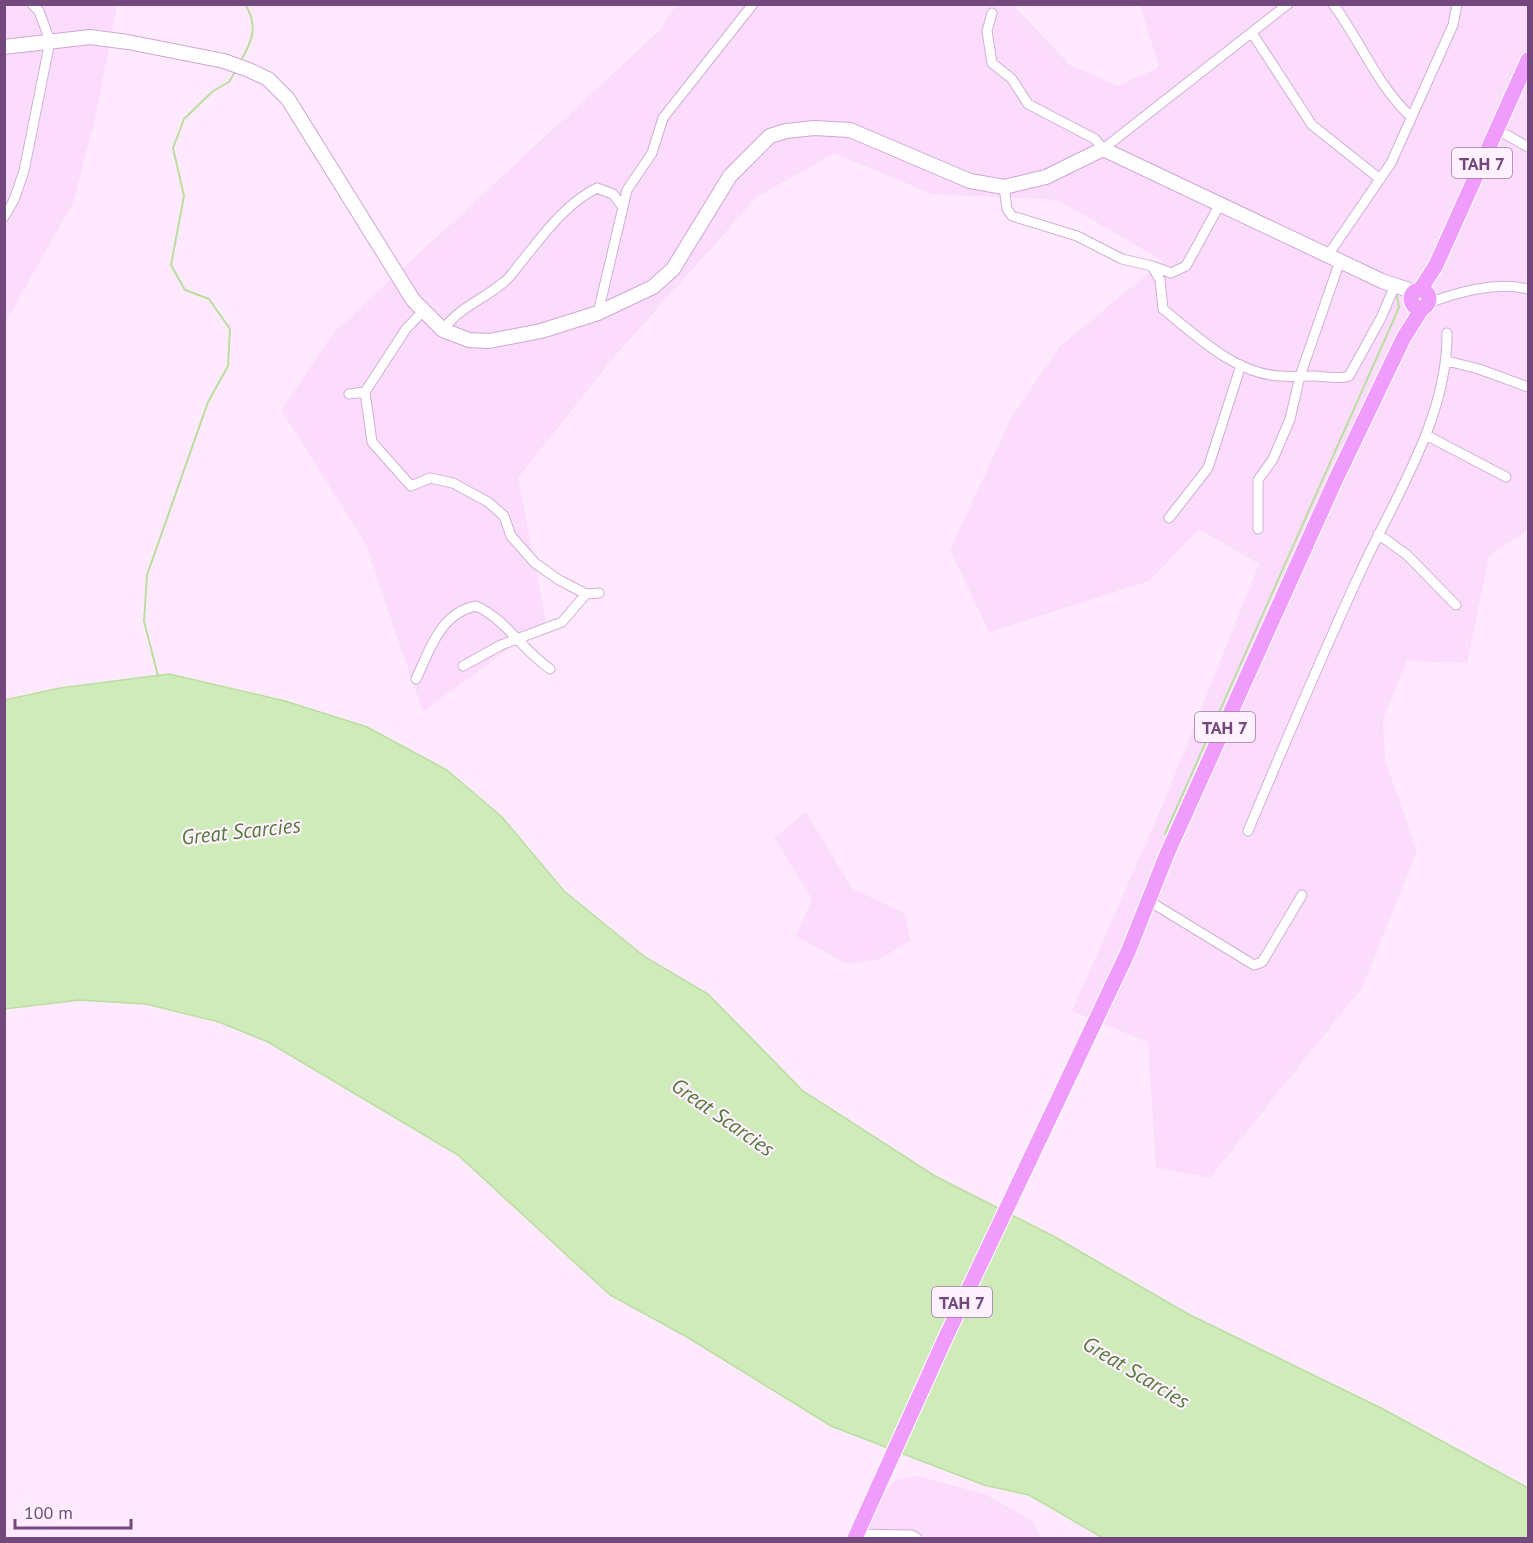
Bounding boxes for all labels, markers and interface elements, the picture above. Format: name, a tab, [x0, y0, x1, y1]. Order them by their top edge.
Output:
road number: TAH 7	[1452, 148, 1512, 178]
road number: TAH 7	[1195, 712, 1255, 742]
water label: Great Scarcies	[180, 811, 302, 851]
water label: Great Scarcies	[666, 1072, 780, 1163]
road number: TAH 7	[932, 1287, 992, 1317]
water label: Great Scarcies	[1078, 1330, 1195, 1415]
scale bar	[15, 1492, 130, 1530]
text: 100 m	[24, 1501, 73, 1524]

